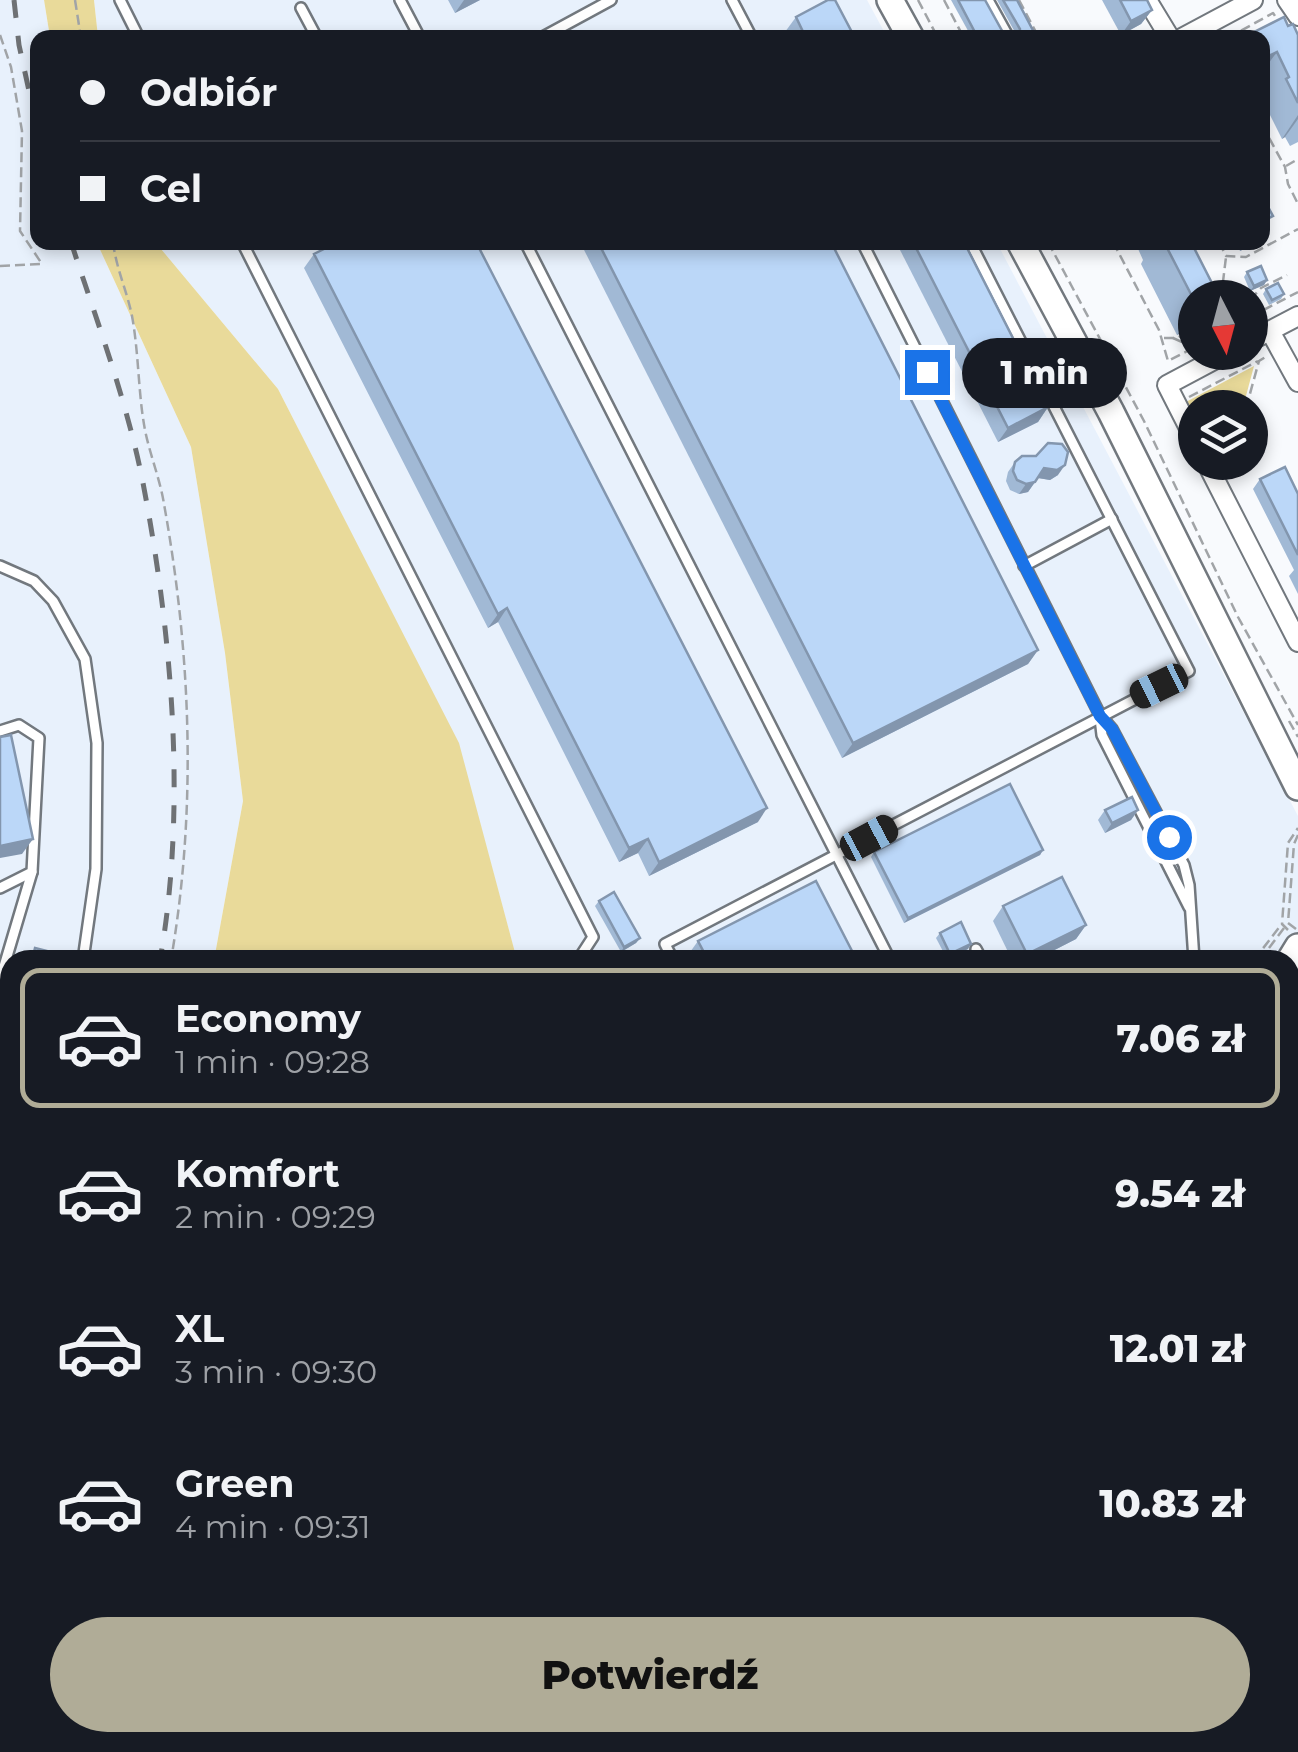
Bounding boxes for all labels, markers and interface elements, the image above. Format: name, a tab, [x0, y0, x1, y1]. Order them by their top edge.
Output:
text: Odbiór	[140, 69, 277, 116]
text: Cel	[140, 165, 202, 212]
north arrow	[1178, 280, 1268, 370]
map controls	[1178, 280, 1268, 480]
callout: 1 min	[962, 337, 1127, 407]
route end	[905, 350, 950, 395]
text: 1 min	[1000, 353, 1089, 392]
button: layers	[1178, 390, 1268, 480]
car	[1125, 659, 1193, 713]
car	[835, 811, 903, 865]
route start	[1147, 815, 1192, 860]
icon: car	[55, 993, 145, 1083]
text: Economy	[175, 995, 361, 1042]
text: 7.06 zł	[1117, 1015, 1245, 1062]
text: 1 min · 09:28	[175, 1042, 370, 1081]
icon: car	[55, 1148, 145, 1238]
text: Komfort	[175, 1150, 340, 1197]
text: 9.54 zł	[1115, 1170, 1245, 1217]
text: 2 min · 09:29	[175, 1197, 376, 1236]
icon: car	[55, 1303, 145, 1393]
text: XL	[175, 1305, 224, 1352]
text: 12.01 zł	[1110, 1325, 1245, 1372]
text: 3 min · 09:30	[175, 1352, 377, 1391]
icon: car	[55, 1458, 145, 1548]
text: Green	[175, 1460, 295, 1507]
text: 10.83 zł	[1099, 1480, 1245, 1527]
text: 4 min · 09:31	[175, 1507, 371, 1546]
button: Potwierdź	[50, 1617, 1250, 1732]

